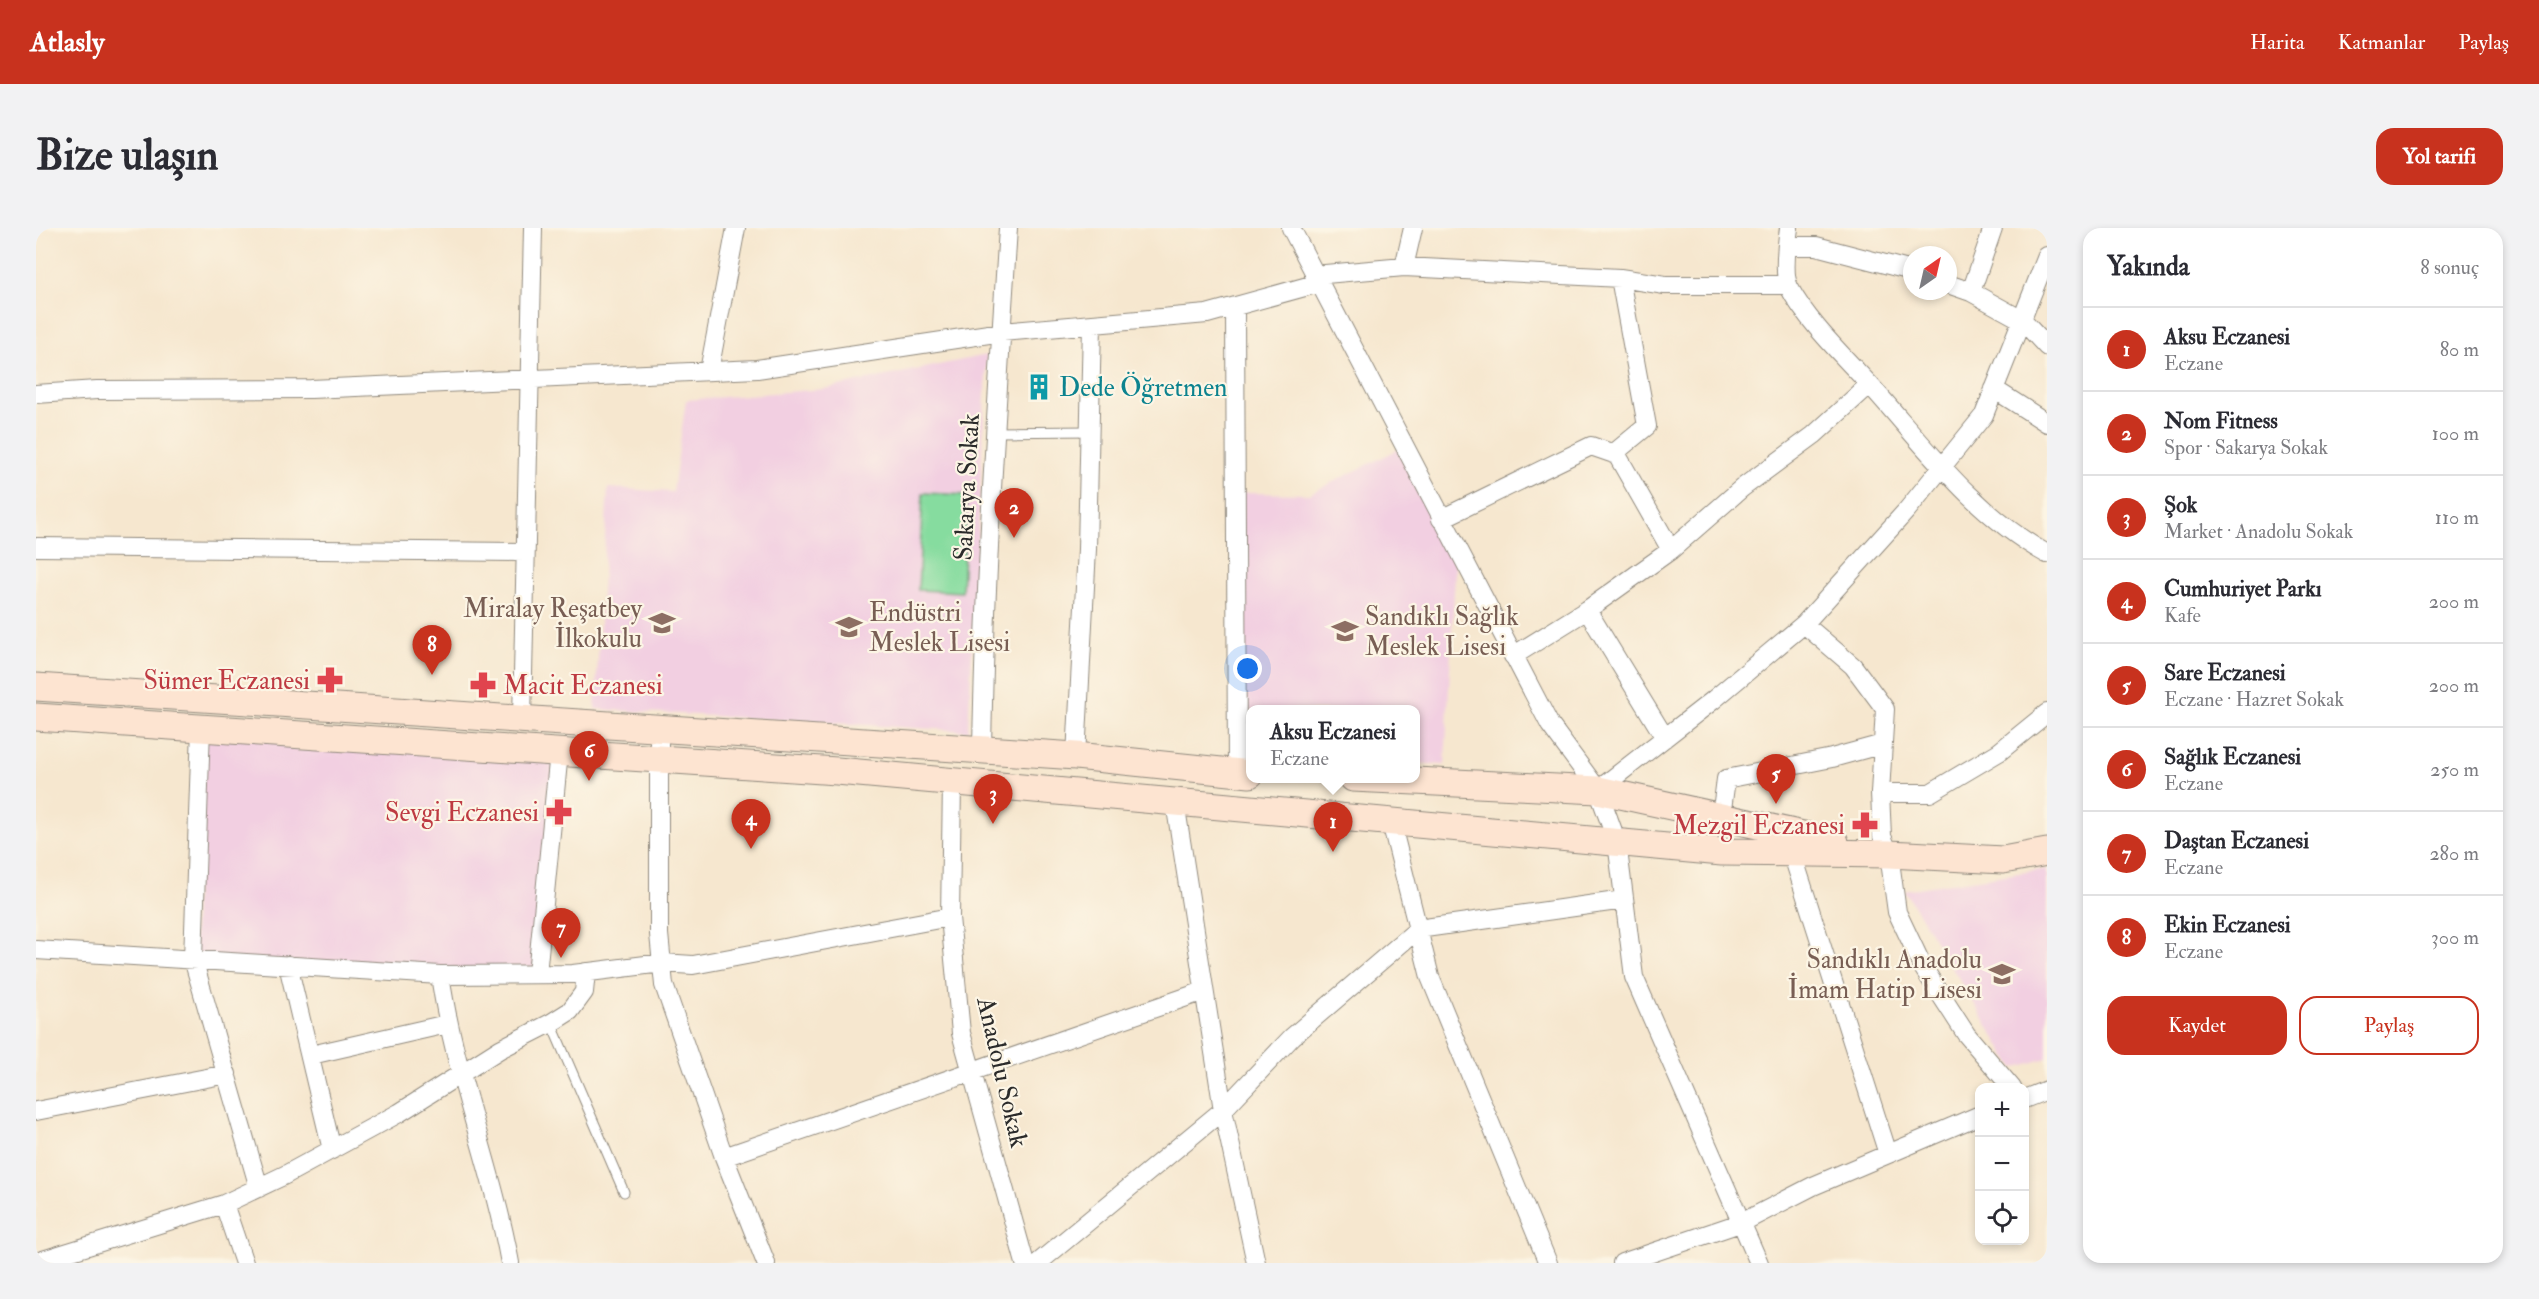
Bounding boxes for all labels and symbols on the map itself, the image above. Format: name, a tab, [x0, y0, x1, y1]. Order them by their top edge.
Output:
north arrow	[1903, 246, 1957, 300]
place label: Dede Öğretmen	[1059, 371, 1227, 404]
building icon: Dede Öğretmen	[1024, 372, 1054, 402]
street label: Sakarya Sokak	[947, 412, 987, 562]
pin: 2	[994, 488, 1034, 538]
place label: Miralay Reşatbey İlkokulu	[463, 593, 643, 655]
place label: Endüstri Meslek Lisesi	[869, 597, 1010, 659]
place label: Sandıklı Sağlık Meslek Lisesi	[1365, 601, 1519, 663]
school or university icon: Miralay Reşatbey İlkokulu	[647, 608, 677, 638]
school or university icon: Endüstri Meslek Lisesi	[834, 612, 864, 642]
school or university icon: Sandıklı Sağlık Meslek Lisesi	[1330, 616, 1360, 646]
pin: 8	[412, 626, 452, 675]
your location	[1233, 654, 1262, 683]
place label: Sümer Eczanesi	[144, 665, 310, 697]
pharmacy icon: Sümer Eczanesi	[315, 665, 345, 695]
pharmacy icon: Macit Eczanesi	[468, 670, 498, 700]
place label: Macit Eczanesi	[503, 670, 663, 702]
pin: 6	[570, 732, 608, 781]
pin: 5	[1756, 754, 1796, 804]
pin: 3	[974, 774, 1012, 824]
place label: Sevgi Eczanesi	[385, 797, 539, 829]
pharmacy icon: Sevgi Eczanesi	[544, 797, 574, 827]
pin: 4	[732, 800, 770, 849]
pin: 1	[1314, 802, 1352, 852]
place label: Mezgil Eczanesi	[1672, 810, 1845, 842]
pharmacy icon: Mezgil Eczanesi	[1850, 810, 1880, 840]
pin: 7	[542, 908, 580, 958]
place label: Sandıklı Anadolu İmam Hatip Lisesi	[1788, 944, 1982, 1007]
school or university icon: Sandıklı Anadolu İmam Hatip Lisesi	[1987, 959, 2017, 989]
street label: Anadolu Sokak	[969, 993, 1035, 1151]

